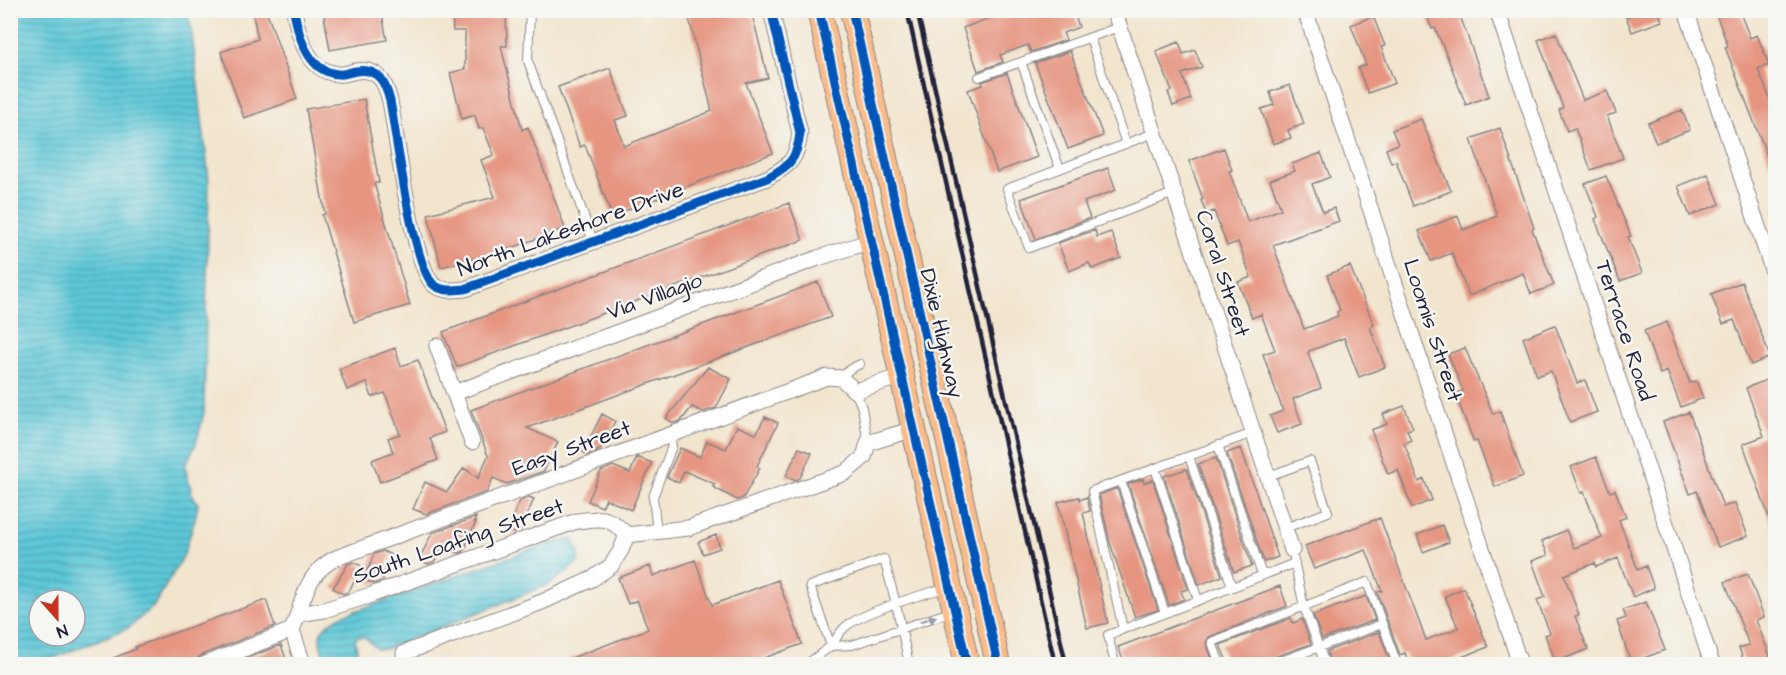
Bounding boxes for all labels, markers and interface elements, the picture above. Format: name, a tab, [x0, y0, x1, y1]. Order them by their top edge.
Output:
street label: North Lakeshore Drive	[453, 174, 688, 285]
street label: Coral Street	[1188, 206, 1258, 341]
street label: Loomis Street	[1395, 255, 1470, 406]
street label: Terrace Road	[1587, 256, 1662, 405]
street label: Via Villagio	[602, 265, 707, 329]
street label: Dixie Highway	[911, 266, 971, 401]
street label: Easy Street	[508, 413, 636, 485]
street label: South Loafing Street	[349, 491, 568, 593]
north arrow	[27, 588, 87, 648]
one-way arrow	[919, 614, 937, 623]
text: N	[53, 619, 71, 643]

